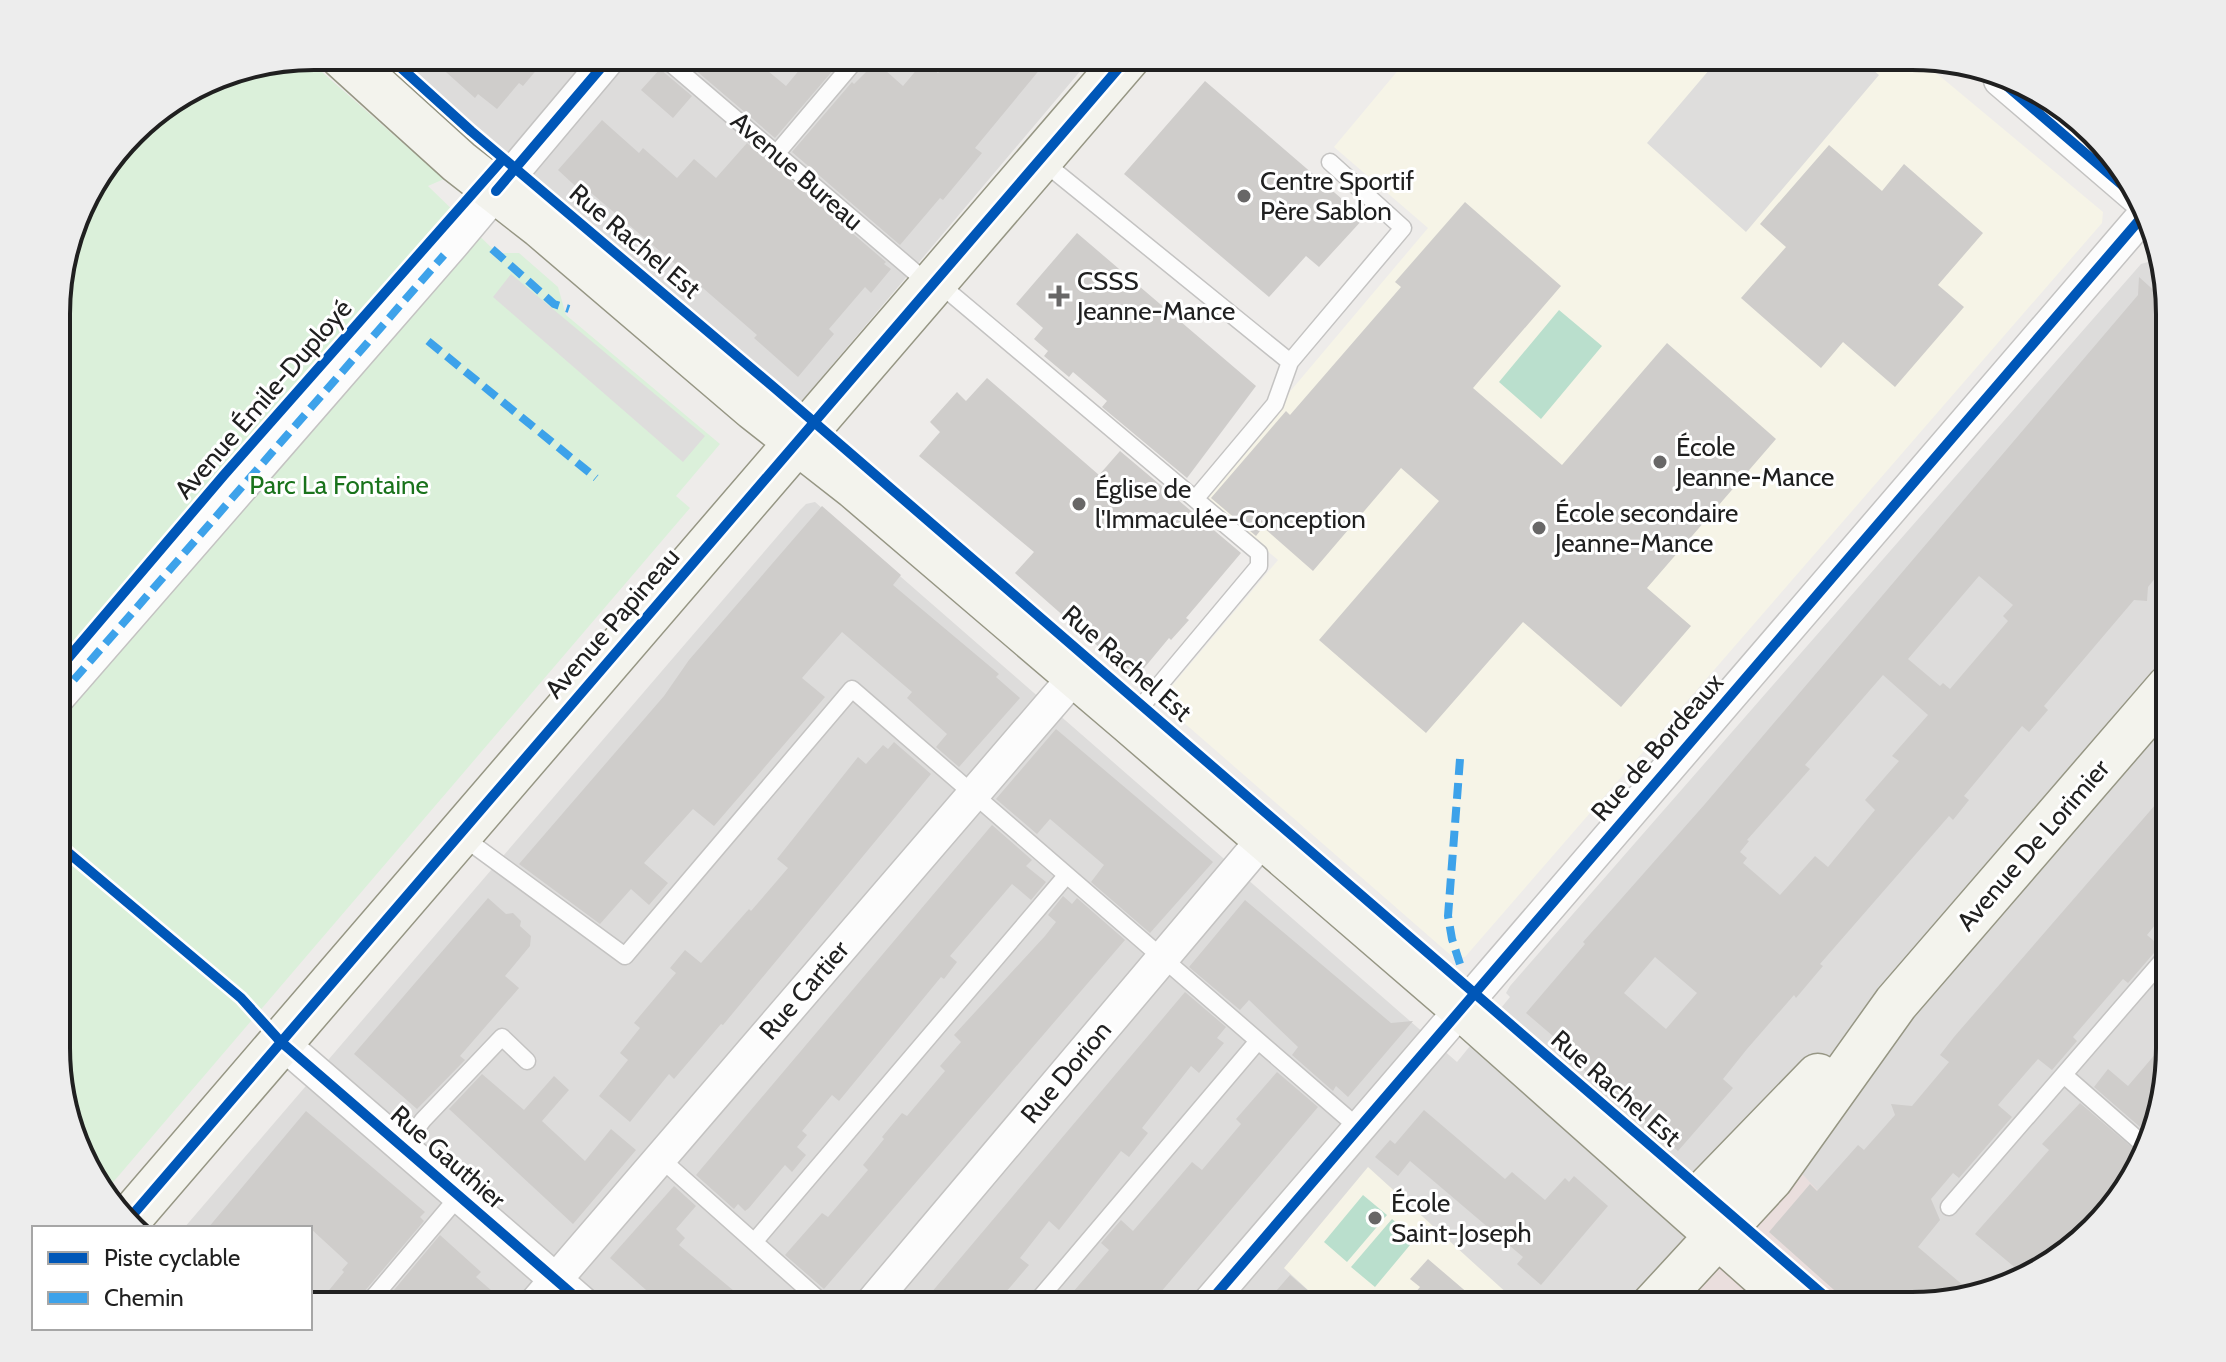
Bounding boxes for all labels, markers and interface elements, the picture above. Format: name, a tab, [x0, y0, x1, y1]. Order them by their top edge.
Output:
street label: Avenue Bureau	[724, 105, 870, 237]
place label: Centre Sportif Père Sablon	[1260, 165, 1414, 227]
street label: Rue Rachel Est	[563, 177, 707, 305]
marker: Centre Sportif Père Sablon	[1235, 187, 1253, 205]
place label: CSSS Jeanne-Mance	[1076, 265, 1235, 327]
marker: CSSS Jeanne-Mance	[1048, 285, 1070, 307]
street label: Avenue Émile-Duployé	[168, 293, 358, 505]
place label: École Jeanne-Mance	[1675, 431, 1834, 493]
marker: École Jeanne-Mance	[1651, 453, 1669, 471]
park label: Parc La Fontaine	[249, 469, 429, 501]
place label: Église de l'Immaculée-Conception	[1095, 473, 1366, 535]
marker: Église de l'Immaculée-Conception	[1070, 495, 1088, 513]
place label: École secondaire Jeanne-Mance	[1554, 497, 1738, 559]
marker: École secondaire Jeanne-Mance	[1530, 519, 1548, 537]
street label: Avenue Papineau	[538, 541, 686, 705]
street label: Rue Rachel Est	[1056, 598, 1198, 728]
street label: Rue de Bordeaux	[1584, 666, 1730, 828]
street label: Avenue De Lorimier	[1950, 752, 2117, 937]
street label: Rue Cartier	[752, 933, 856, 1046]
street label: Rue Dorion	[1014, 1014, 1118, 1130]
street label: Rue Rachel Est	[1545, 1023, 1687, 1153]
street label: Rue Gauthier	[384, 1098, 513, 1216]
place label: École Saint-Joseph	[1391, 1187, 1532, 1249]
marker: École Saint-Joseph	[1366, 1209, 1384, 1227]
legend	[32, 1226, 312, 1330]
text: Piste cyclable	[104, 1243, 240, 1272]
text: Chemin	[104, 1283, 184, 1312]

